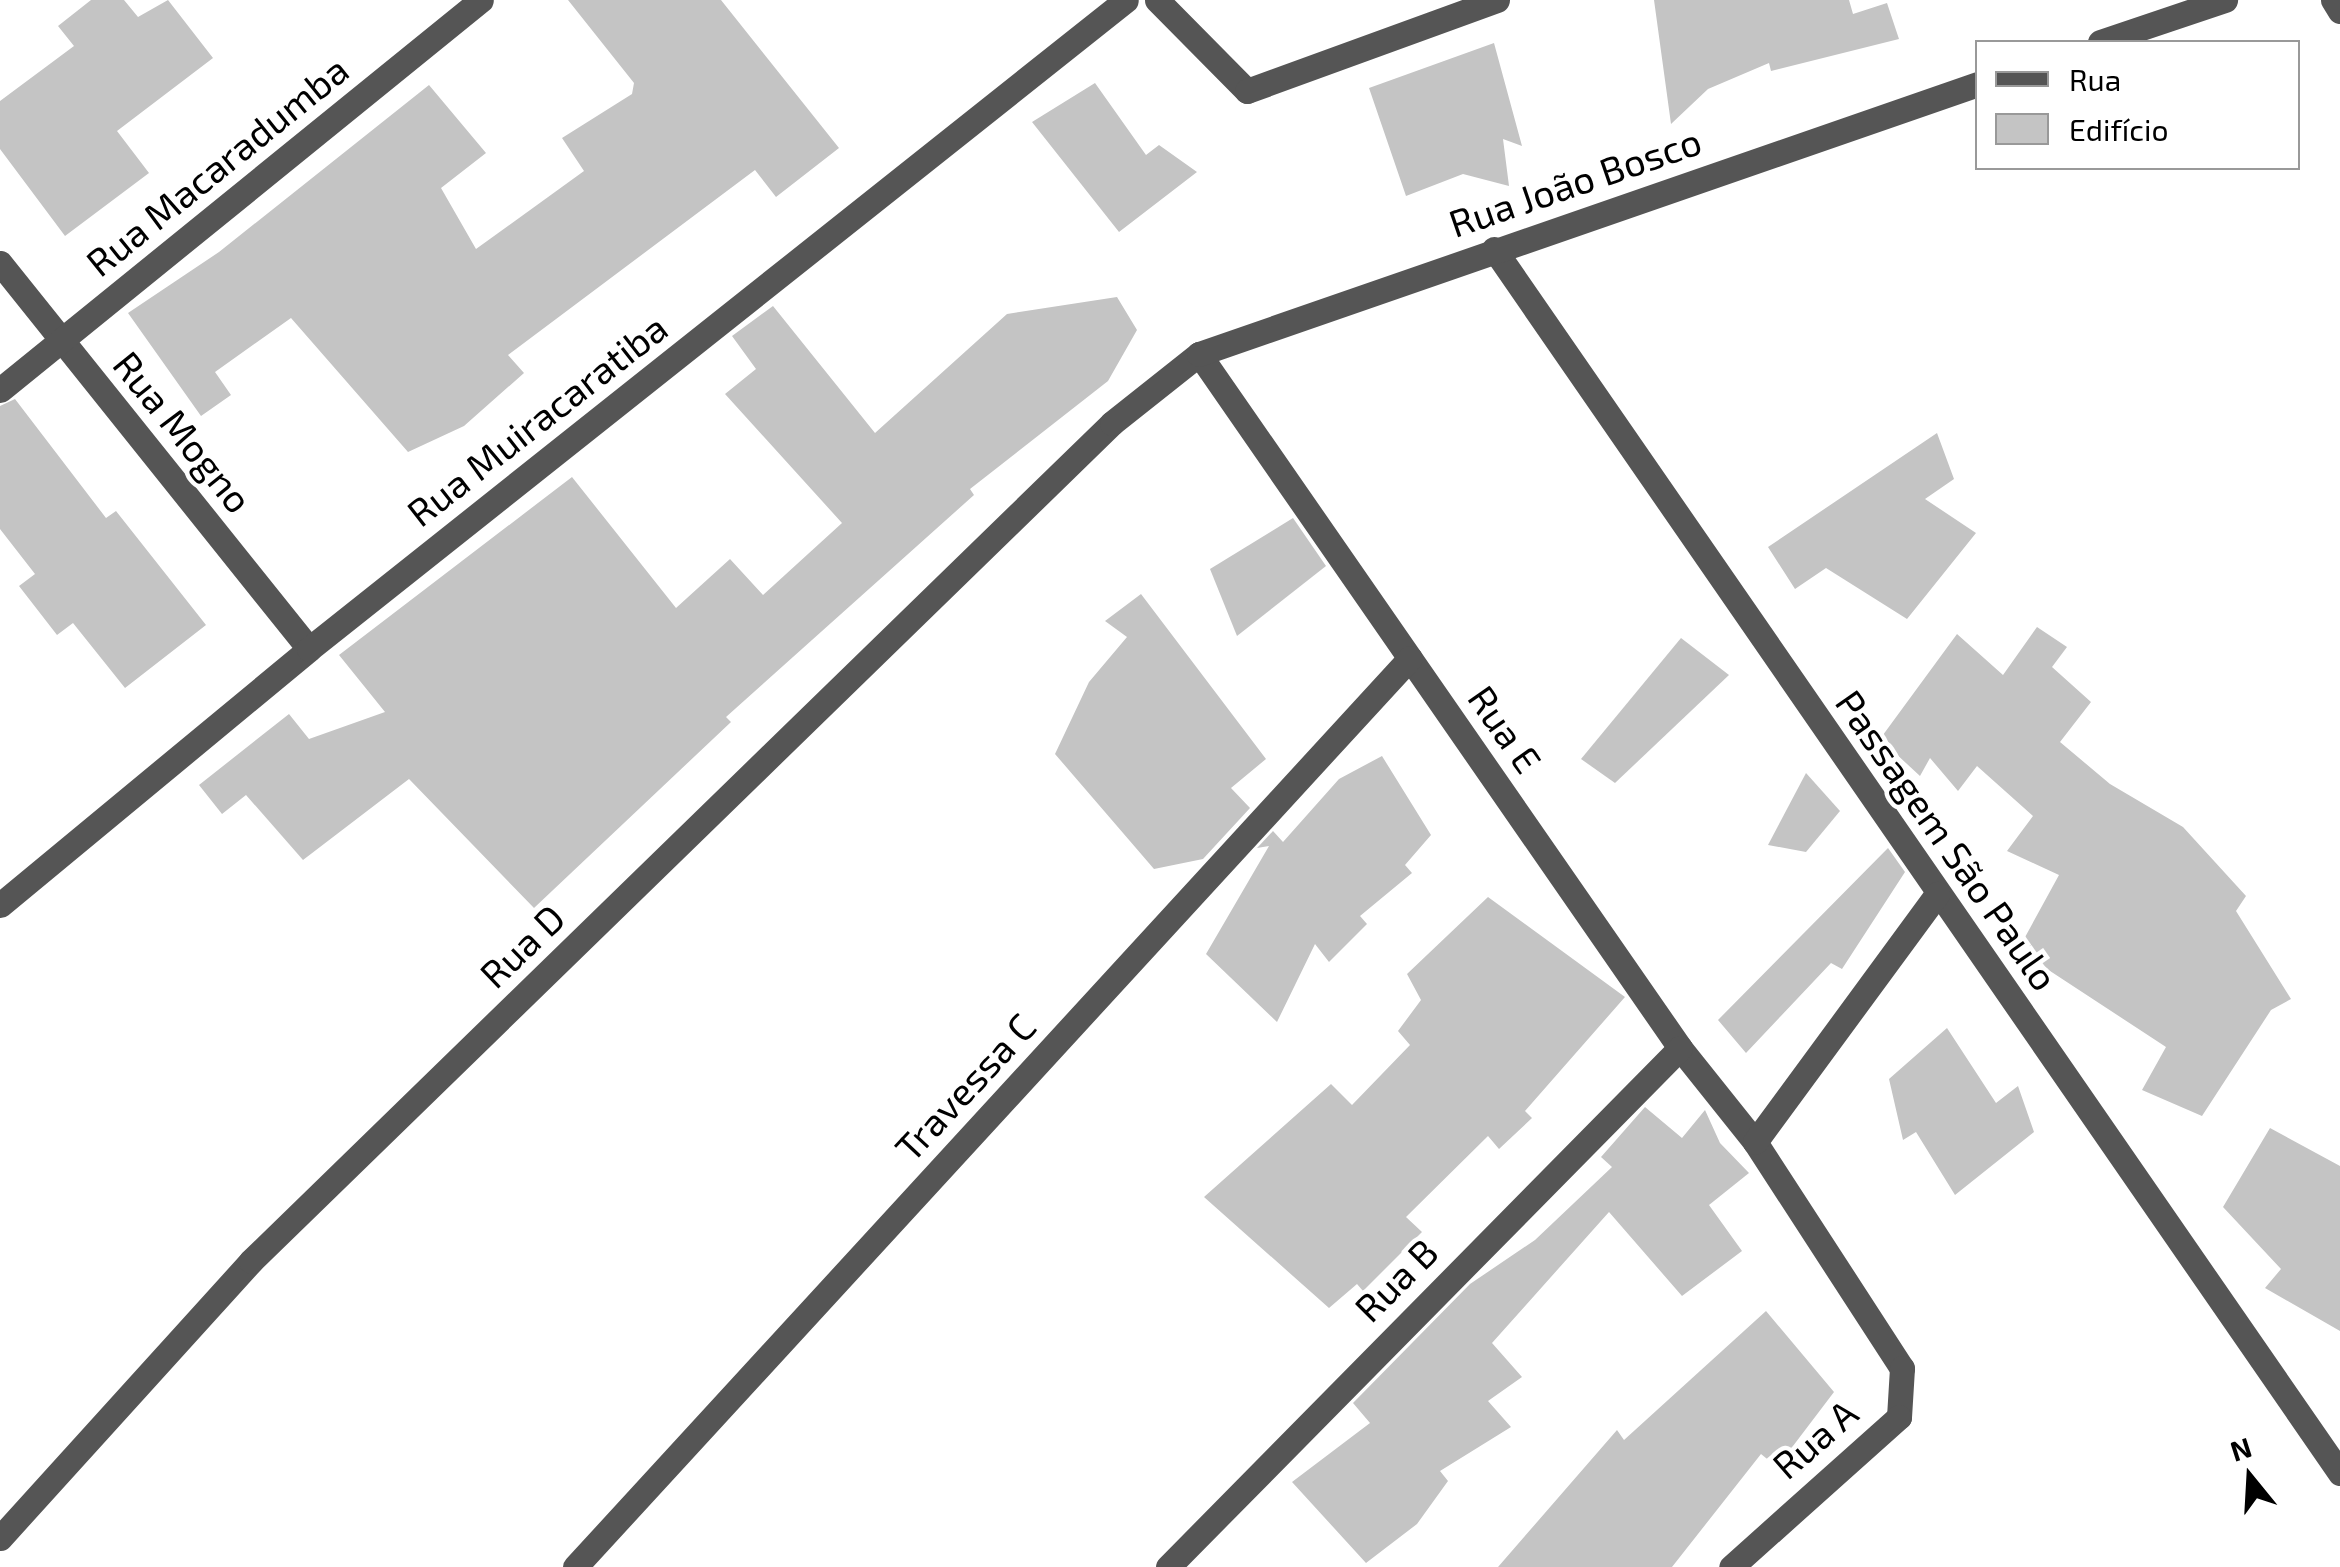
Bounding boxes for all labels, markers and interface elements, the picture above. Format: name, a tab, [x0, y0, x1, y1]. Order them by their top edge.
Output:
legend	[1975, 40, 2300, 170]
street label: Rua Macaradumba	[77, 47, 357, 285]
text: Rua	[2069, 61, 2121, 97]
text: Edifício	[2069, 111, 2168, 147]
street label: Rua João Bosco	[1443, 117, 1707, 247]
street label: Rua Muiracaratiba	[398, 304, 676, 536]
street label: Rua Mogno	[104, 342, 262, 522]
street label: Rua E	[1459, 677, 1551, 781]
street label: Passagem São Paulo	[1826, 681, 2068, 999]
street label: Rua D	[470, 895, 574, 997]
street label: Travessa C	[885, 1004, 1045, 1170]
street label: Rua B	[1345, 1229, 1447, 1331]
street label: Rua A	[1763, 1390, 1867, 1488]
north arrow	[2200, 1427, 2300, 1527]
text: N	[2226, 1429, 2256, 1468]

